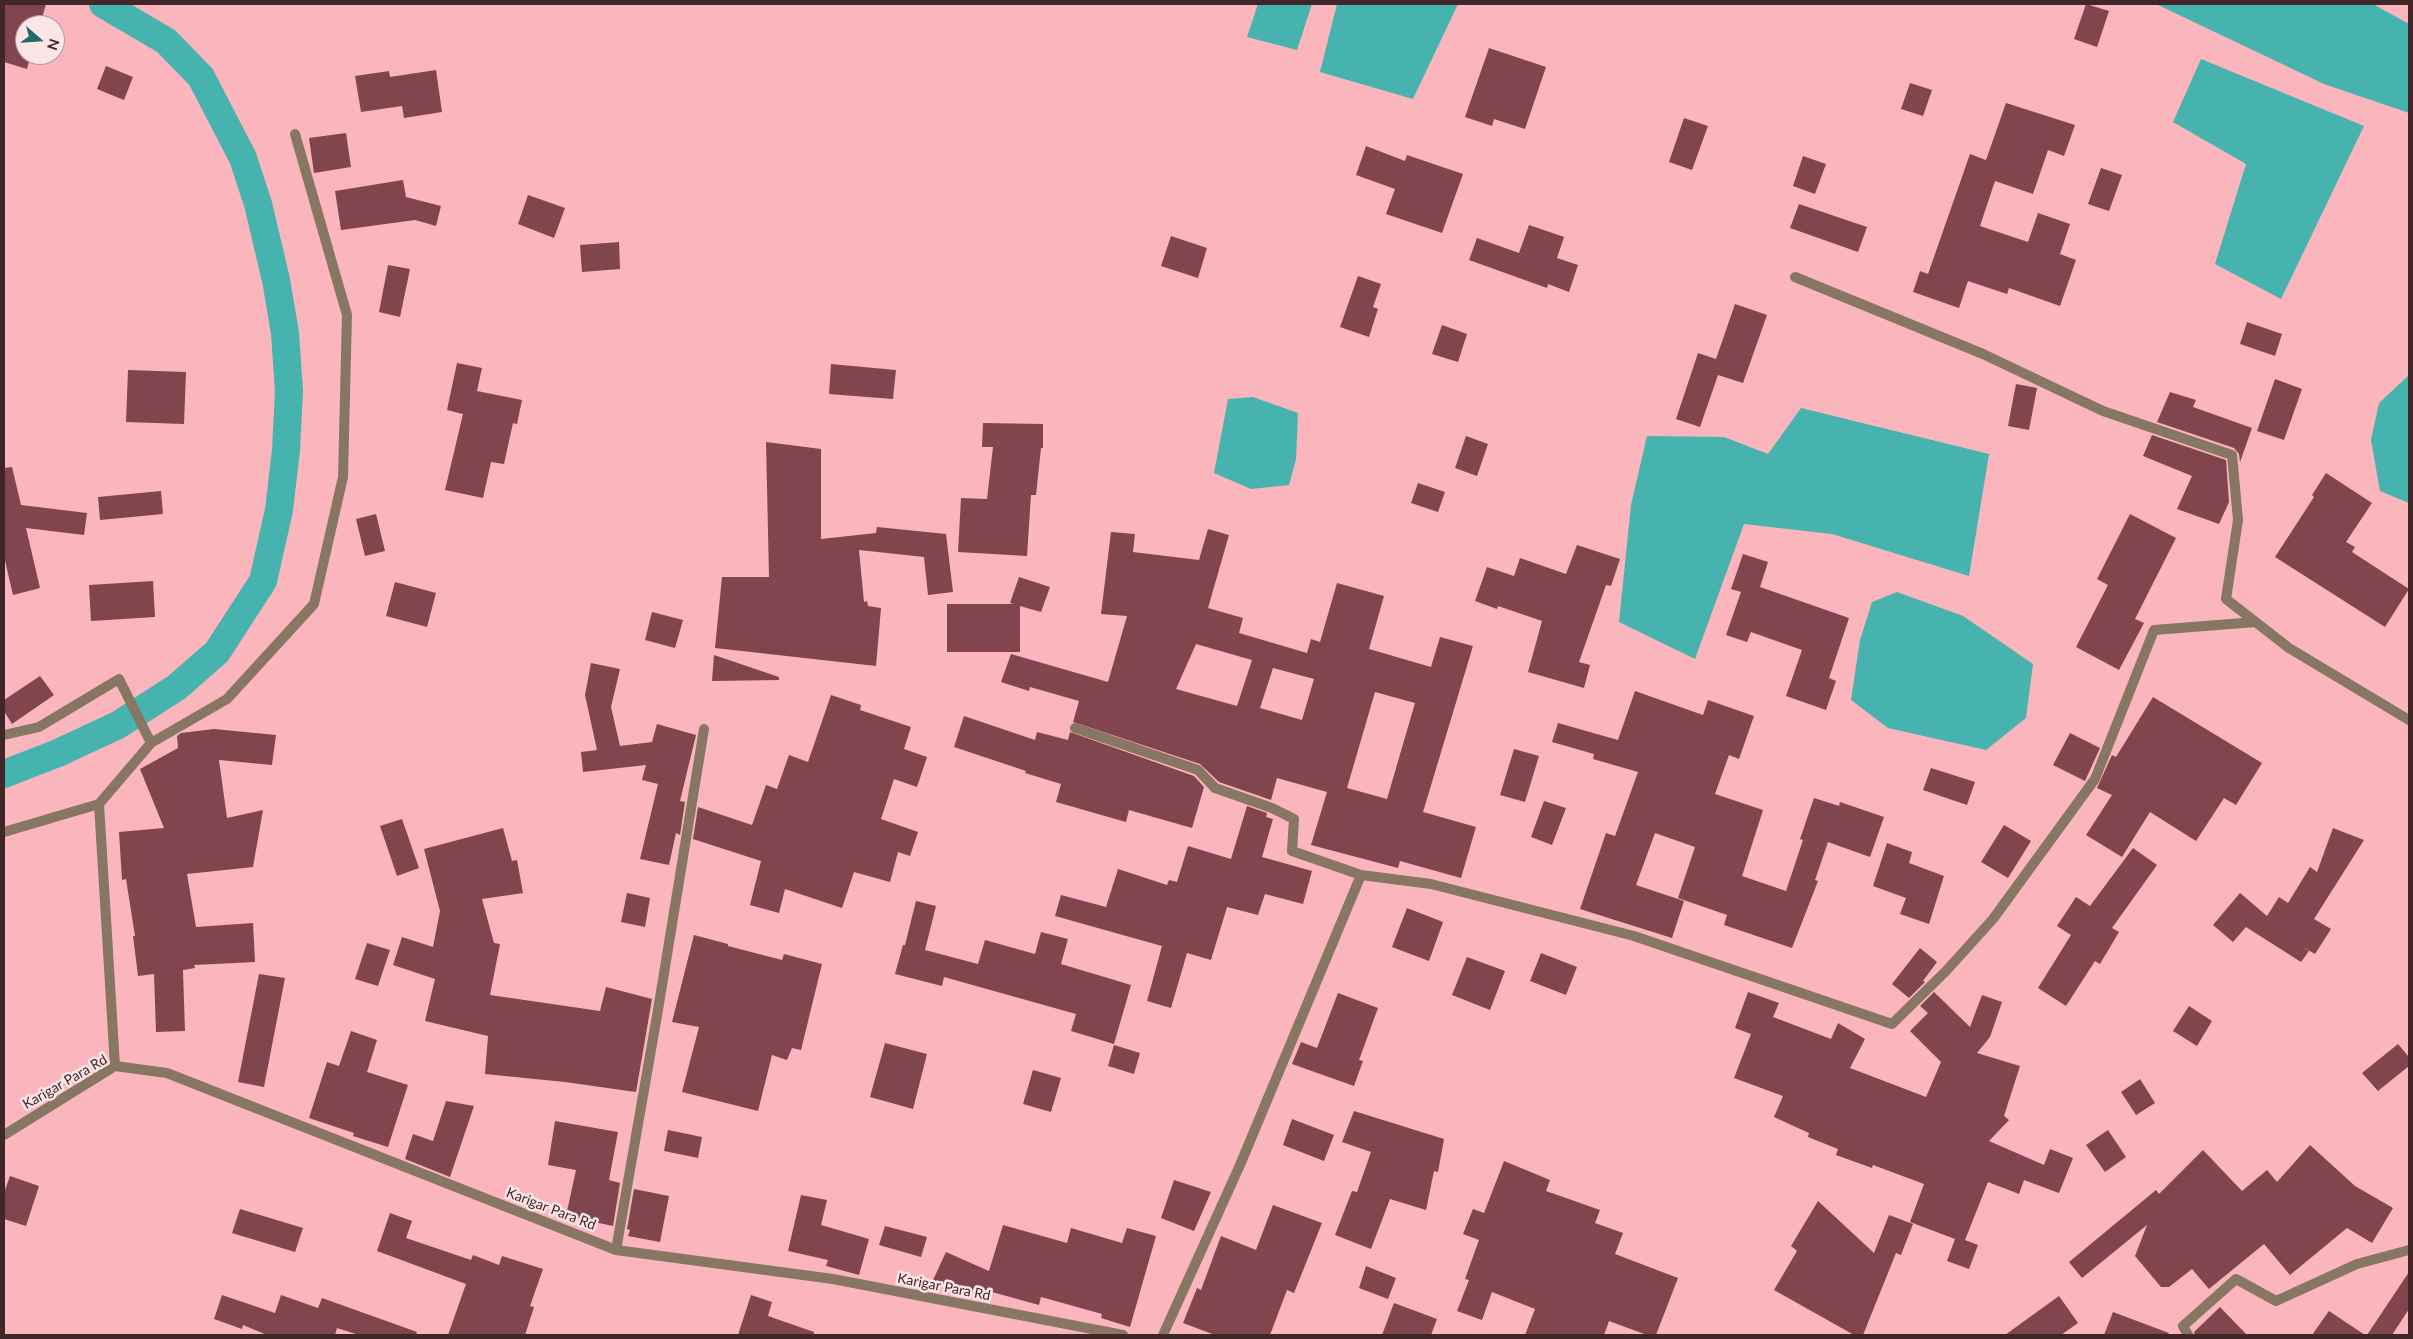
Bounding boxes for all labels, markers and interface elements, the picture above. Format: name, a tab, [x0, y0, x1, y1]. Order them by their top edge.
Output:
north arrow	[15, 15, 65, 65]
text: N	[44, 37, 64, 53]
street label: Karigar Para Rd	[20, 1051, 110, 1113]
street label: Karigar Para Rd	[504, 1184, 598, 1234]
street label: Karigar Para Rd	[896, 1270, 992, 1304]

